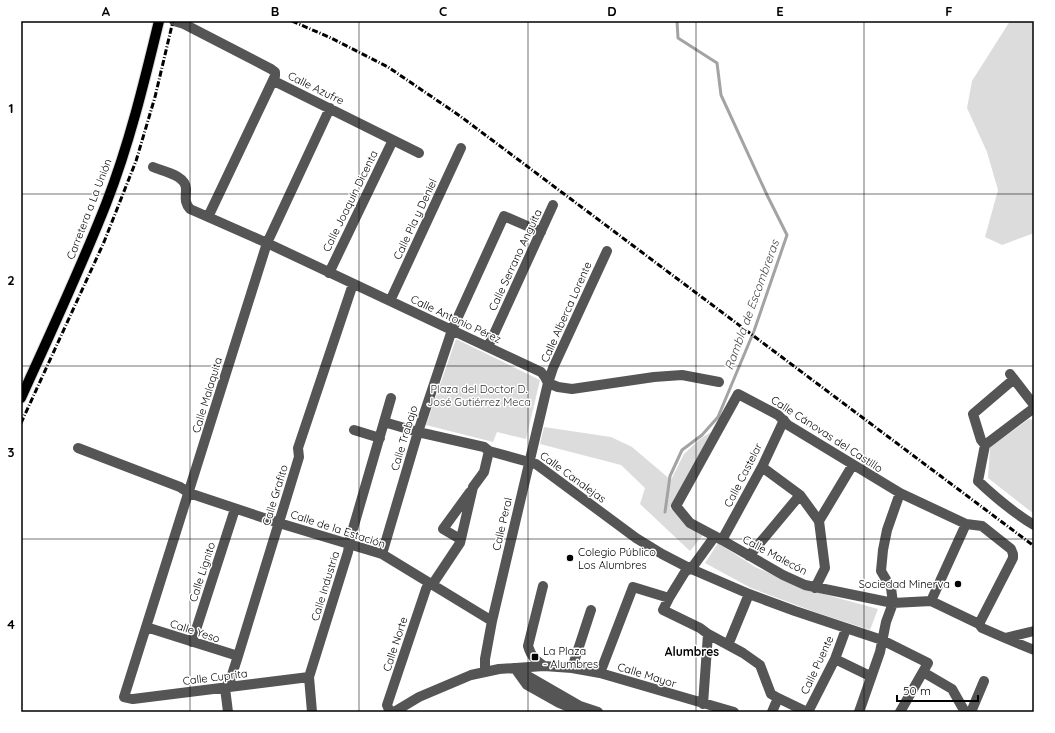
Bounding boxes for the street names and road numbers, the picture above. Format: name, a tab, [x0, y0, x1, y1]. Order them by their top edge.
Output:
street label: Calle Azufre	[286, 68, 346, 108]
street label: Calle Joaquín Dicenta	[319, 148, 381, 254]
street label: Carretera a La Unión	[63, 157, 115, 261]
street label: Calle Pla y Deniel	[390, 176, 440, 262]
street label: Calle Serrano Anguita	[485, 207, 545, 313]
street label: Calle Alberca Lorente	[537, 259, 595, 365]
street label: Calle Antonio Pérez	[408, 292, 504, 346]
street label: Calle Malaquita	[189, 355, 225, 435]
street label: Calle Cánovas del Castillo	[768, 393, 886, 476]
street label: Calle Trabajo	[387, 403, 421, 472]
street label: Calle Castelar	[721, 440, 766, 510]
street label: Calle Canalejas	[537, 448, 609, 506]
street label: Calle Grafito	[259, 462, 291, 527]
street label: Calle Peral	[489, 496, 515, 552]
street label: Calle de la Estación	[289, 507, 387, 551]
street label: Calle Malecón	[740, 532, 810, 578]
street label: Calle Lignito	[186, 540, 218, 604]
street label: Calle Industria	[308, 549, 342, 623]
street label: Calle Norte	[380, 615, 410, 673]
street label: Calle Yeso	[168, 616, 222, 646]
street label: Calle Puente	[797, 633, 837, 697]
street label: Calle Mayor	[616, 659, 679, 691]
street label: Calle Cuprita	[182, 666, 248, 688]

